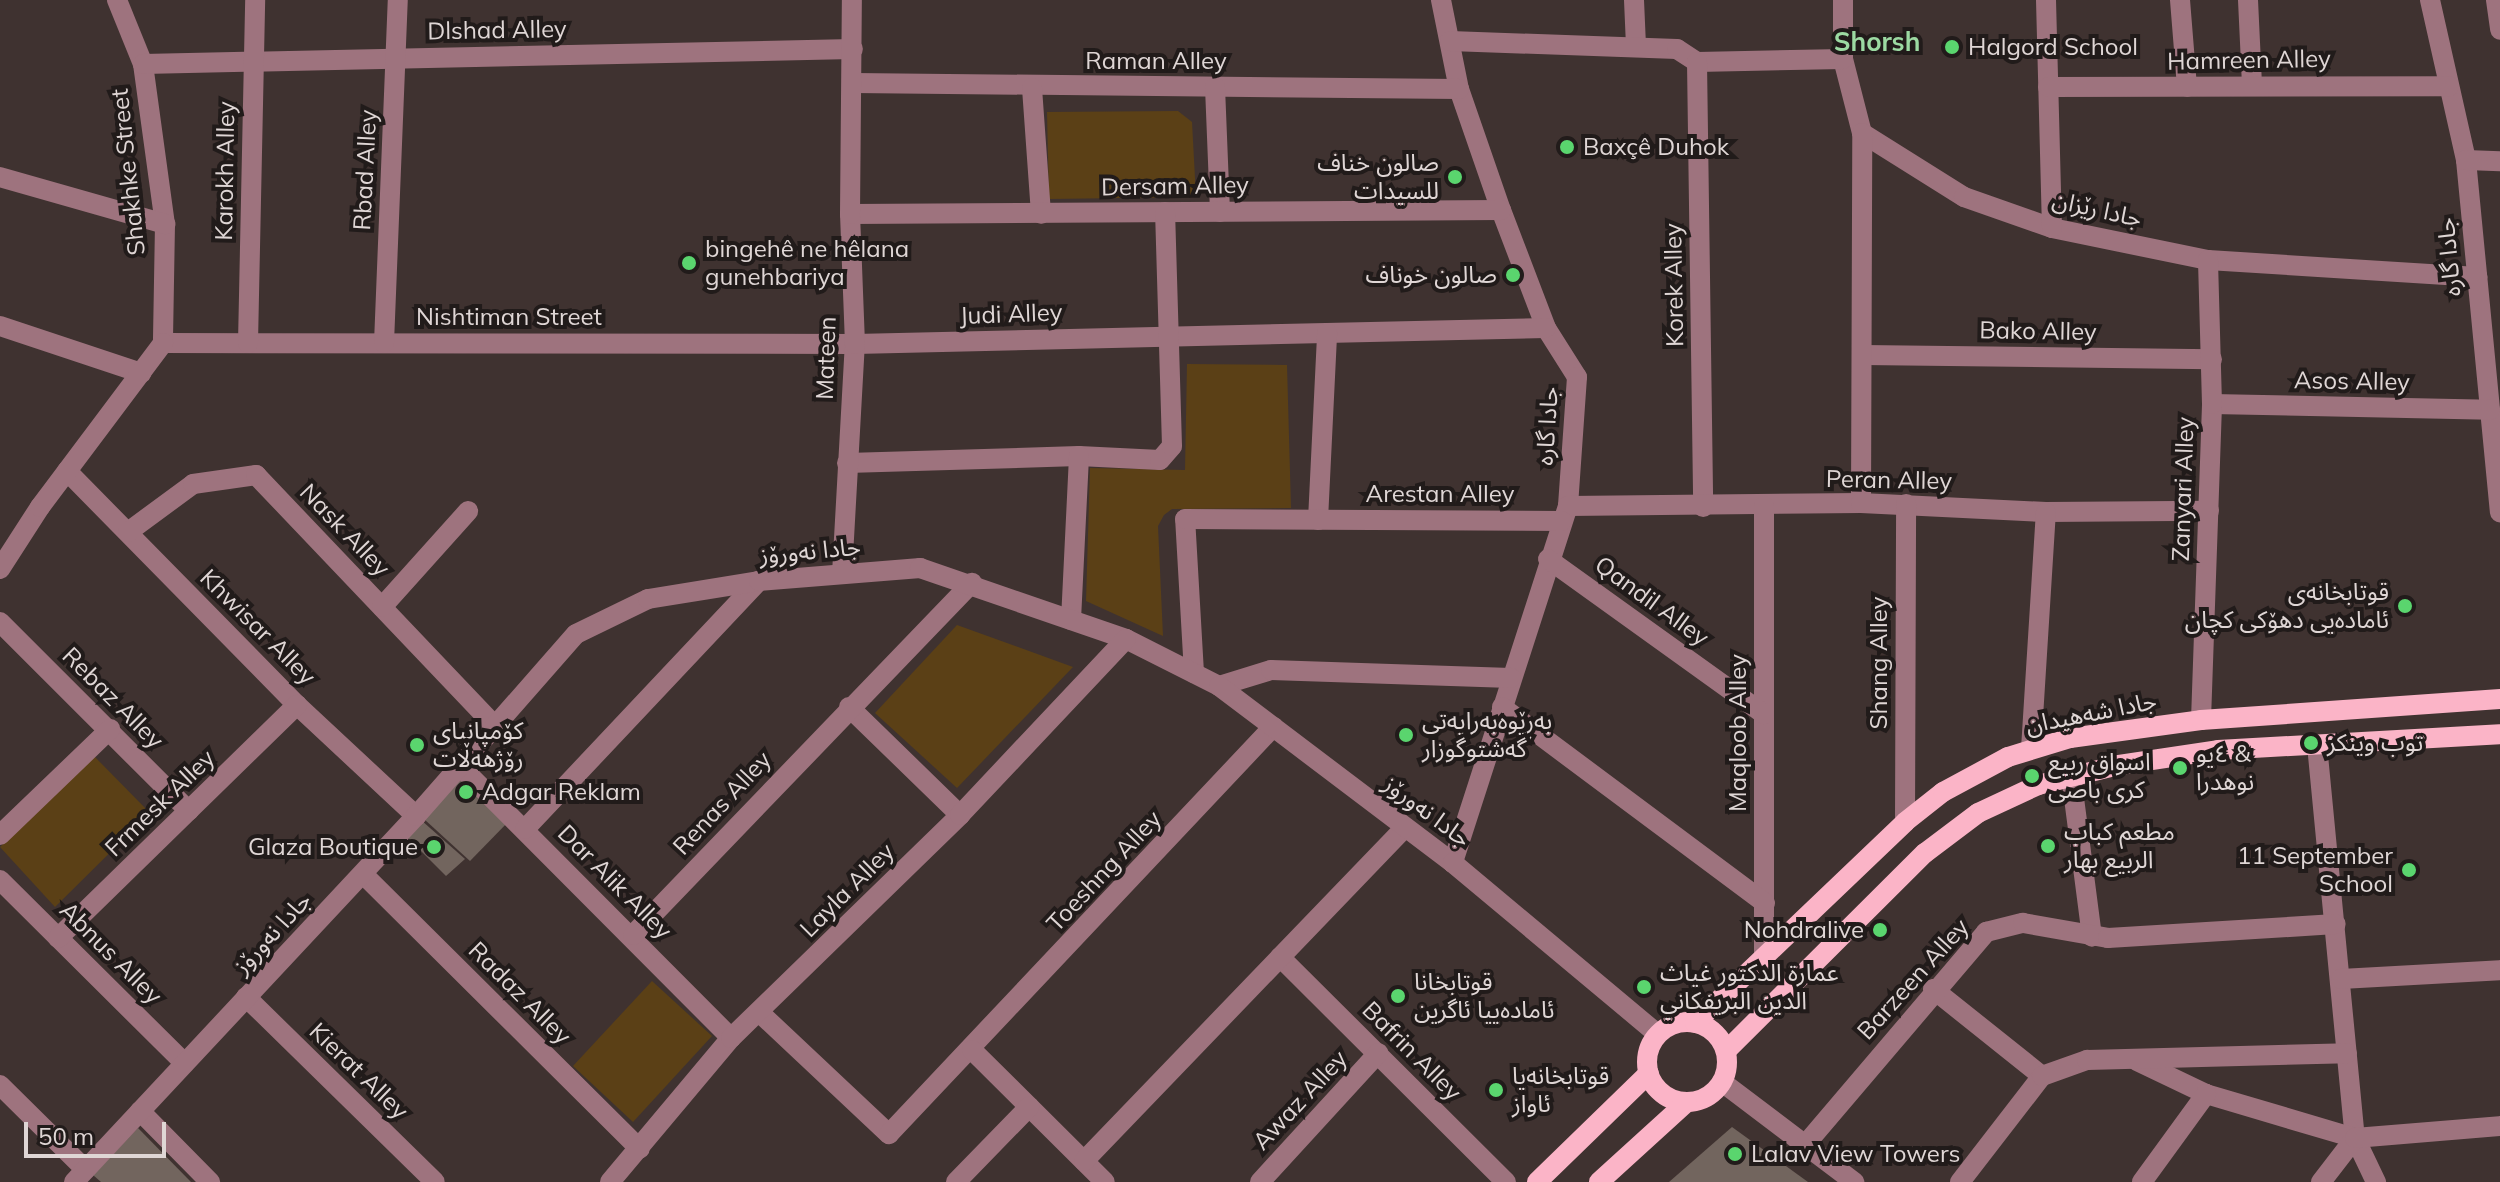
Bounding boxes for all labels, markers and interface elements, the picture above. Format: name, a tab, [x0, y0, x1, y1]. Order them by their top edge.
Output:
street label: Dlshad Alley	[427, 14, 567, 46]
district label: Shorsh	[1834, 26, 1920, 58]
place label: Halgord School	[1968, 33, 2138, 61]
marker: Halgord School	[1943, 38, 1961, 56]
street label: Hamreen Alley	[2167, 44, 2331, 76]
street label: Raman Alley	[1085, 47, 1227, 75]
street label: Shakhke Street	[105, 87, 151, 257]
street label: Karokh Alley	[209, 101, 241, 241]
street label: Rbad Alley	[347, 109, 383, 231]
place label: Baxçê Duhok	[1583, 133, 1729, 161]
marker: Baxçê Duhok	[1558, 138, 1576, 156]
place label: صالون خناف للسيدات	[1317, 149, 1439, 205]
marker: صالون خناف للسيدات	[1446, 168, 1464, 186]
street label: Dersam Alley	[1101, 170, 1249, 202]
street label: جادا رێزان	[2049, 185, 2145, 233]
street label: جادا گارە	[2431, 216, 2467, 298]
street label: Korek Alley	[1659, 223, 1689, 347]
place label: bingehê ne hêlana gunehbariya	[705, 235, 909, 291]
marker: bingehê ne hêlana gunehbariya	[680, 254, 698, 272]
place label: صالون خوناف	[1366, 261, 1497, 289]
marker: صالون خوناف	[1504, 266, 1522, 284]
street label: Judi Alley	[959, 298, 1063, 330]
street label: Nishtiman Street	[416, 303, 602, 331]
street label: Mateen	[810, 316, 842, 400]
street label: Bako Alley	[1979, 316, 2097, 346]
street label: Asos Alley	[2294, 366, 2410, 396]
street label: جادا گارە	[1530, 386, 1564, 466]
street label: Zanyari Alley	[2166, 416, 2200, 562]
street label: Peran Alley	[1826, 465, 1952, 495]
street label: Nask Alley	[294, 478, 396, 582]
street label: Arestan Alley	[1366, 480, 1514, 508]
street label: جادا نەورۆز	[758, 532, 862, 570]
street label: Qandil Alley	[1589, 550, 1715, 652]
street label: Khwisar Alley	[194, 563, 322, 691]
place label: قوتابخانەی ئامادەیی دهۆکی کچان	[2185, 578, 2389, 634]
street label: Shang Alley	[1865, 597, 1893, 729]
marker: قوتابخانەی ئامادەیی دهۆکی کچان	[2396, 597, 2414, 615]
street label: Rebaz Alley	[56, 641, 170, 755]
street label: Maqloob Alley	[1724, 654, 1752, 812]
street label: جادا شەهیدان	[2023, 686, 2159, 740]
place label: بەڕێوەبەرایەتی گەشتوگوزار	[1422, 707, 1552, 763]
place label: کۆمپانیای رۆژهەڵات	[433, 717, 524, 773]
marker: بەڕێوەبەرایەتی گەشتوگوزار	[1397, 726, 1415, 744]
place label: توب وينكز	[2327, 729, 2423, 757]
marker: توب وينكز	[2302, 734, 2320, 752]
marker: کۆمپانیای رۆژهەڵات	[408, 736, 426, 754]
place label: ٤يو & نوهدرا	[2196, 740, 2254, 796]
street label: Frmesk Alley	[99, 744, 221, 862]
street label: Renas Alley	[667, 745, 777, 861]
place label: اسواق ربيع كرى باصى	[2048, 748, 2151, 804]
marker: ٤يو & نوهدرا	[2171, 759, 2189, 777]
marker: اسواق ربيع كرى باصى	[2023, 767, 2041, 785]
street label: جادا نەورۆز	[1378, 769, 1476, 853]
place label: Adgar Reklam	[482, 778, 641, 806]
marker: Adgar Reklam	[457, 783, 475, 801]
street label: Toeshng Alley	[1041, 805, 1167, 937]
place label: مطعم كباب الربيع بهار	[2064, 818, 2175, 874]
street label: Dar Alik Alley	[552, 819, 678, 945]
place label: Glaza Boutique	[248, 833, 418, 861]
street label: Layla Alley	[794, 837, 900, 943]
marker: مطعم كباب الربيع بهار	[2039, 837, 2057, 855]
marker: Glaza Boutique	[425, 838, 443, 856]
place label: 11 September School	[2237, 842, 2393, 898]
marker: 11 September School	[2400, 861, 2418, 879]
street label: جادا نەورۆز	[227, 886, 317, 980]
street label: Abnus Alley	[54, 896, 168, 1010]
street label: Barzeen Alley	[1851, 913, 1975, 1045]
place label: Nohdralive	[1744, 916, 1864, 944]
marker: Nohdralive	[1871, 921, 1889, 939]
street label: Radaz Alley	[463, 936, 577, 1050]
place label: عمارة الدكتور غياث الدين البريفكاني	[1660, 959, 1839, 1015]
place label: قوتابخانا ئامادەییا ئاگرین	[1414, 968, 1554, 1024]
marker: عمارة الدكتور غياث الدين البريفكاني	[1635, 978, 1653, 996]
marker: قوتابخانا ئامادەییا ئاگرین	[1389, 987, 1407, 1005]
street label: Bafrin Alley	[1356, 995, 1468, 1107]
street label: Kierat Alley	[304, 1017, 414, 1125]
street label: Awaz Alley	[1247, 1044, 1353, 1156]
place label: قوتابخانەیا ئاواز	[1512, 1062, 1609, 1118]
marker: قوتابخانەیا ئاواز	[1487, 1081, 1505, 1099]
scale bar	[28, 1106, 170, 1156]
text: 50 m	[38, 1121, 94, 1151]
place label: Lalav View Towers	[1751, 1140, 1960, 1168]
marker: Lalav View Towers	[1726, 1145, 1744, 1163]

